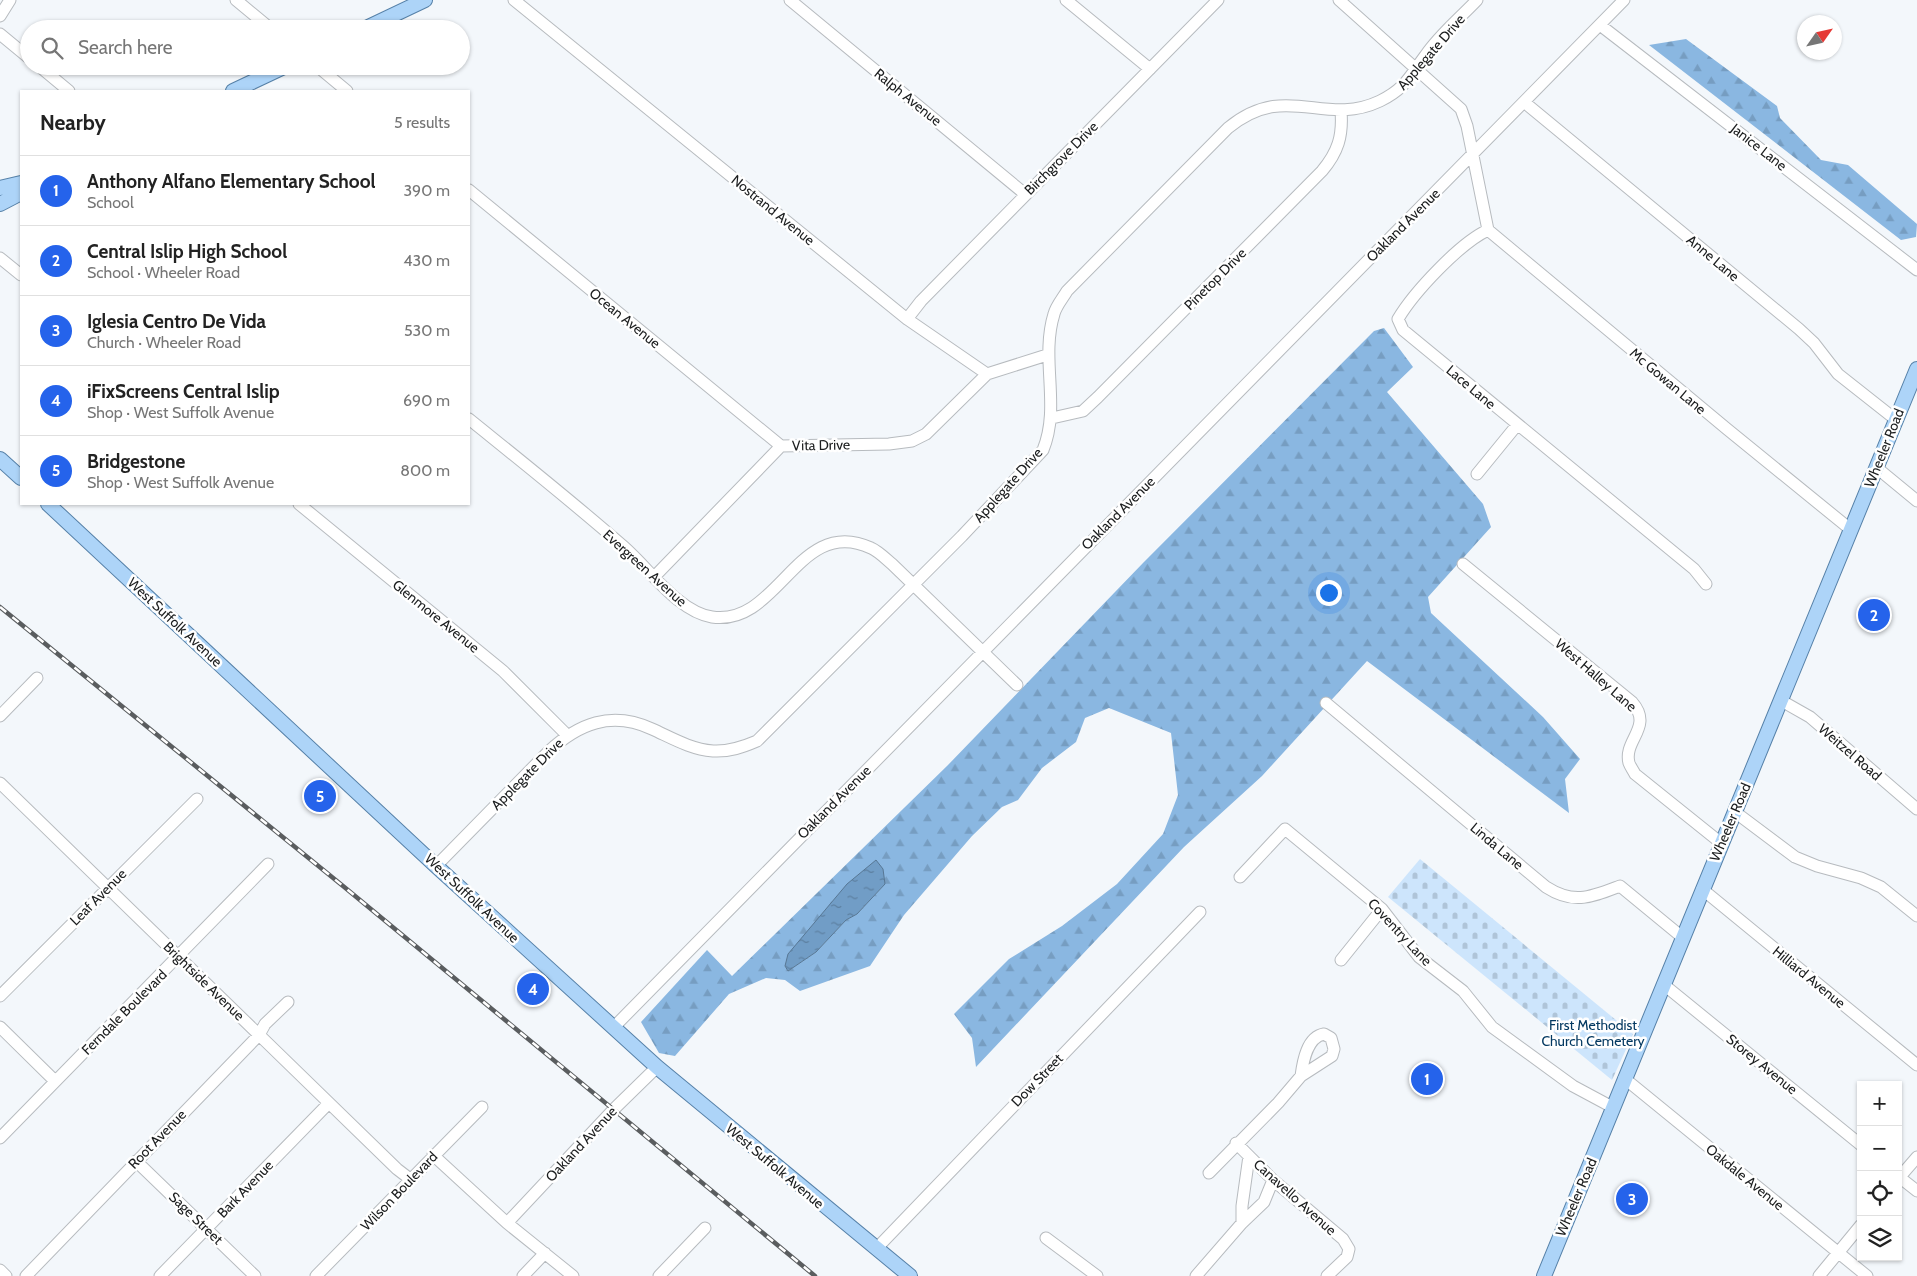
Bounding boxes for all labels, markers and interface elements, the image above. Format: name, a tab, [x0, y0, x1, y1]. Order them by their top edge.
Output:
street label: Applegate Drive	[1393, 10, 1469, 94]
north arrow	[1797, 15, 1842, 60]
search box	[20, 20, 470, 75]
icon: search	[38, 34, 66, 62]
text: Search here	[78, 36, 172, 59]
street label: Ralph Avenue	[871, 64, 945, 130]
text: Nearby	[40, 110, 106, 135]
text: 5 results	[394, 113, 450, 132]
street label: Birchgrove Drive	[1020, 117, 1102, 199]
street label: Janice Lane	[1727, 119, 1791, 174]
text: Anthony Alfano Elementary School	[87, 170, 376, 193]
street label: Nostrand Avenue	[728, 171, 818, 249]
text: 1	[53, 181, 59, 200]
text: 390 m	[403, 181, 450, 200]
street label: Oakland Avenue	[1362, 184, 1444, 266]
text: School	[87, 193, 134, 212]
street label: Anne Lane	[1683, 231, 1743, 285]
text: Central Islip High School	[87, 240, 287, 263]
street label: Pinetop Drive	[1180, 244, 1250, 314]
text: 2	[52, 251, 60, 270]
text: 430 m	[403, 251, 450, 270]
text: School · Wheeler Road	[87, 263, 240, 282]
street label: Ocean Avenue	[586, 284, 664, 352]
text: Iglesia Centro De Vida	[87, 310, 266, 333]
text: 3	[52, 321, 60, 340]
text: 530 m	[404, 321, 450, 340]
text: Church · Wheeler Road	[87, 333, 241, 352]
street label: Mc Gowan Lane	[1626, 344, 1710, 418]
street label: Lace Lane	[1443, 361, 1499, 413]
text: iFixScreens Central Islip	[87, 380, 280, 403]
text: 4	[51, 391, 61, 410]
text: 690 m	[403, 391, 450, 410]
text: Shop · West Suffolk Avenue	[87, 403, 274, 422]
street label: Wheeler Road	[1860, 406, 1908, 490]
street label: Vita Drive	[792, 435, 850, 455]
street label: Applegate Drive	[970, 444, 1046, 526]
text: Bridgestone	[87, 450, 185, 473]
text: 5	[52, 461, 60, 480]
text: 800 m	[400, 461, 450, 480]
street label: Oakland Avenue	[1077, 472, 1159, 554]
text: Shop · West Suffolk Avenue	[87, 473, 274, 492]
street label: Evergreen Avenue	[599, 526, 691, 610]
street label: West Suffolk Avenue	[124, 574, 226, 670]
street label: Glenmore Avenue	[389, 575, 483, 657]
your location	[1316, 580, 1342, 606]
pin: 2	[1858, 596, 1890, 634]
street label: West Halley Lane	[1551, 635, 1641, 715]
street label: Weitzel Road	[1815, 720, 1885, 784]
street label: Applegate Drive	[487, 734, 567, 814]
street label: Oakland Avenue	[793, 761, 875, 843]
pin: 5	[304, 777, 336, 815]
street label: Wheeler Road	[1705, 780, 1755, 864]
street label: Linda Lane	[1467, 818, 1527, 874]
street label: West Suffolk Avenue	[421, 850, 523, 946]
street label: Leaf Avenue	[66, 865, 130, 929]
street label: Coventry Lane	[1364, 895, 1436, 969]
street label: Brightside Avenue	[160, 938, 248, 1024]
street label: Hilliard Avenue	[1769, 942, 1849, 1012]
street label: Ferndale Boulevard	[78, 966, 170, 1058]
pin: 4	[517, 970, 549, 1008]
park label: First Methodist Church Cemetery	[1541, 1016, 1645, 1050]
street label: Storey Avenue	[1723, 1030, 1801, 1098]
street label: Dow Street	[1007, 1049, 1067, 1110]
pin: 1	[1411, 1060, 1443, 1098]
map controls	[1857, 1081, 1902, 1261]
button: +	[1857, 1081, 1902, 1126]
street label: Oakland Avenue	[541, 1102, 621, 1186]
street label: Root Avenue	[124, 1106, 190, 1172]
street label: West Suffolk Avenue	[722, 1120, 828, 1212]
button: −	[1857, 1126, 1902, 1171]
street label: Oakdale Avenue	[1702, 1140, 1788, 1214]
street label: Wilson Boulevard	[357, 1148, 441, 1234]
street label: Canavello Avenue	[1250, 1155, 1340, 1239]
street label: Wheeler Road	[1551, 1155, 1601, 1239]
street label: Bark Avenue	[213, 1156, 277, 1222]
button: locate	[1857, 1171, 1902, 1216]
pin: 3	[1616, 1180, 1648, 1218]
street label: Sage Street	[165, 1188, 227, 1248]
button: layers	[1857, 1216, 1902, 1261]

